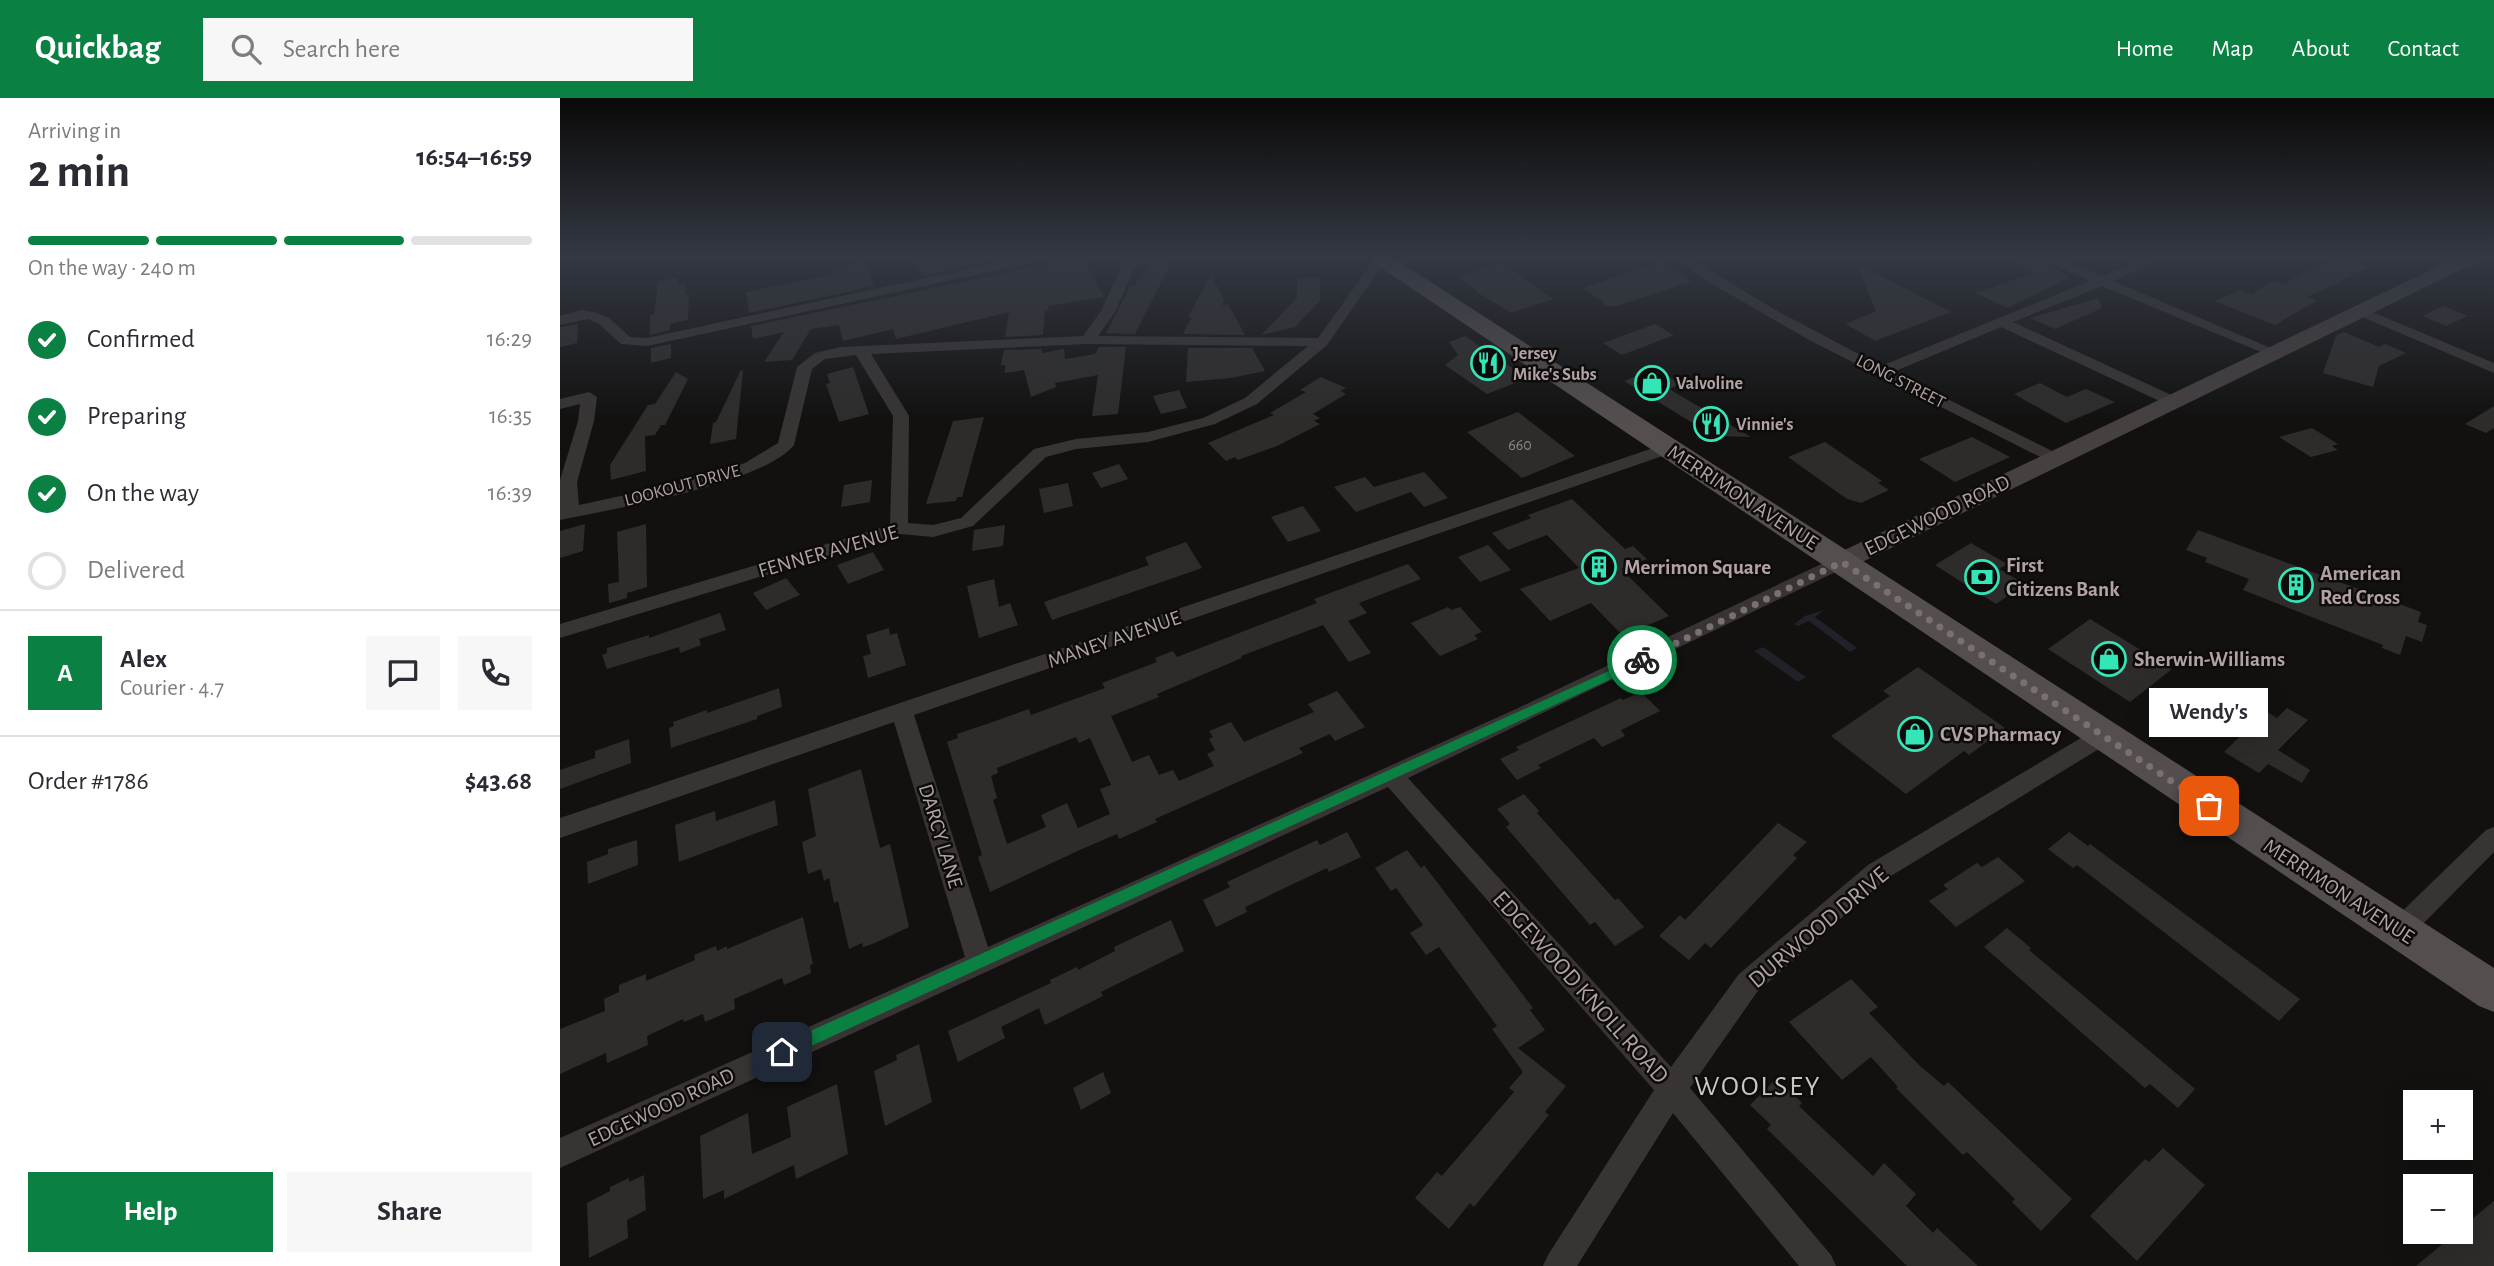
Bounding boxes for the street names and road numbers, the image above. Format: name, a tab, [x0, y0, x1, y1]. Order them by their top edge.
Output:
street label: LONG STREET	[1853, 352, 1948, 412]
street label: MERRIMON AVENUE	[1664, 441, 1822, 554]
street label: LOOKOUT DRIVE	[623, 462, 742, 510]
street label: EDGEWOOD ROAD	[1861, 471, 2013, 560]
street label: FENNER AVENUE	[756, 521, 900, 581]
street label: MANEY AVENUE	[1045, 607, 1183, 672]
street label: DARCY LANE	[915, 782, 966, 891]
street label: MERRIMON AVENUE	[2260, 835, 2418, 948]
street label: DURWOOD DRIVE	[1744, 862, 1893, 993]
street label: EDGEWOOD KNOLL ROAD	[1488, 887, 1673, 1088]
street label: EDGEWOOD ROAD	[585, 1064, 738, 1151]

